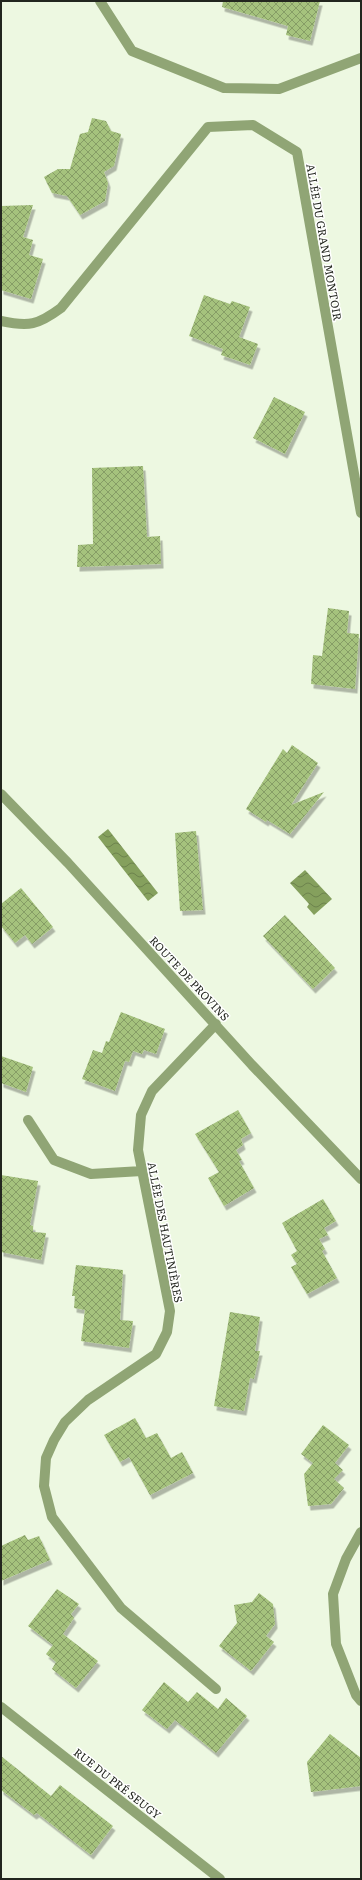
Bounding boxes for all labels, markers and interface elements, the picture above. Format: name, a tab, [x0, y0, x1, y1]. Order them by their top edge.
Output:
street label: ALLÉE DU GRAND MONTOIR	[303, 162, 347, 322]
street label: ROUTE DE PROVINS	[146, 932, 234, 1024]
street label: ALLÉE DES HAUTINIÈRES	[145, 1160, 187, 1304]
street label: RUE DU PRÉ SEUGY	[71, 1744, 165, 1822]

